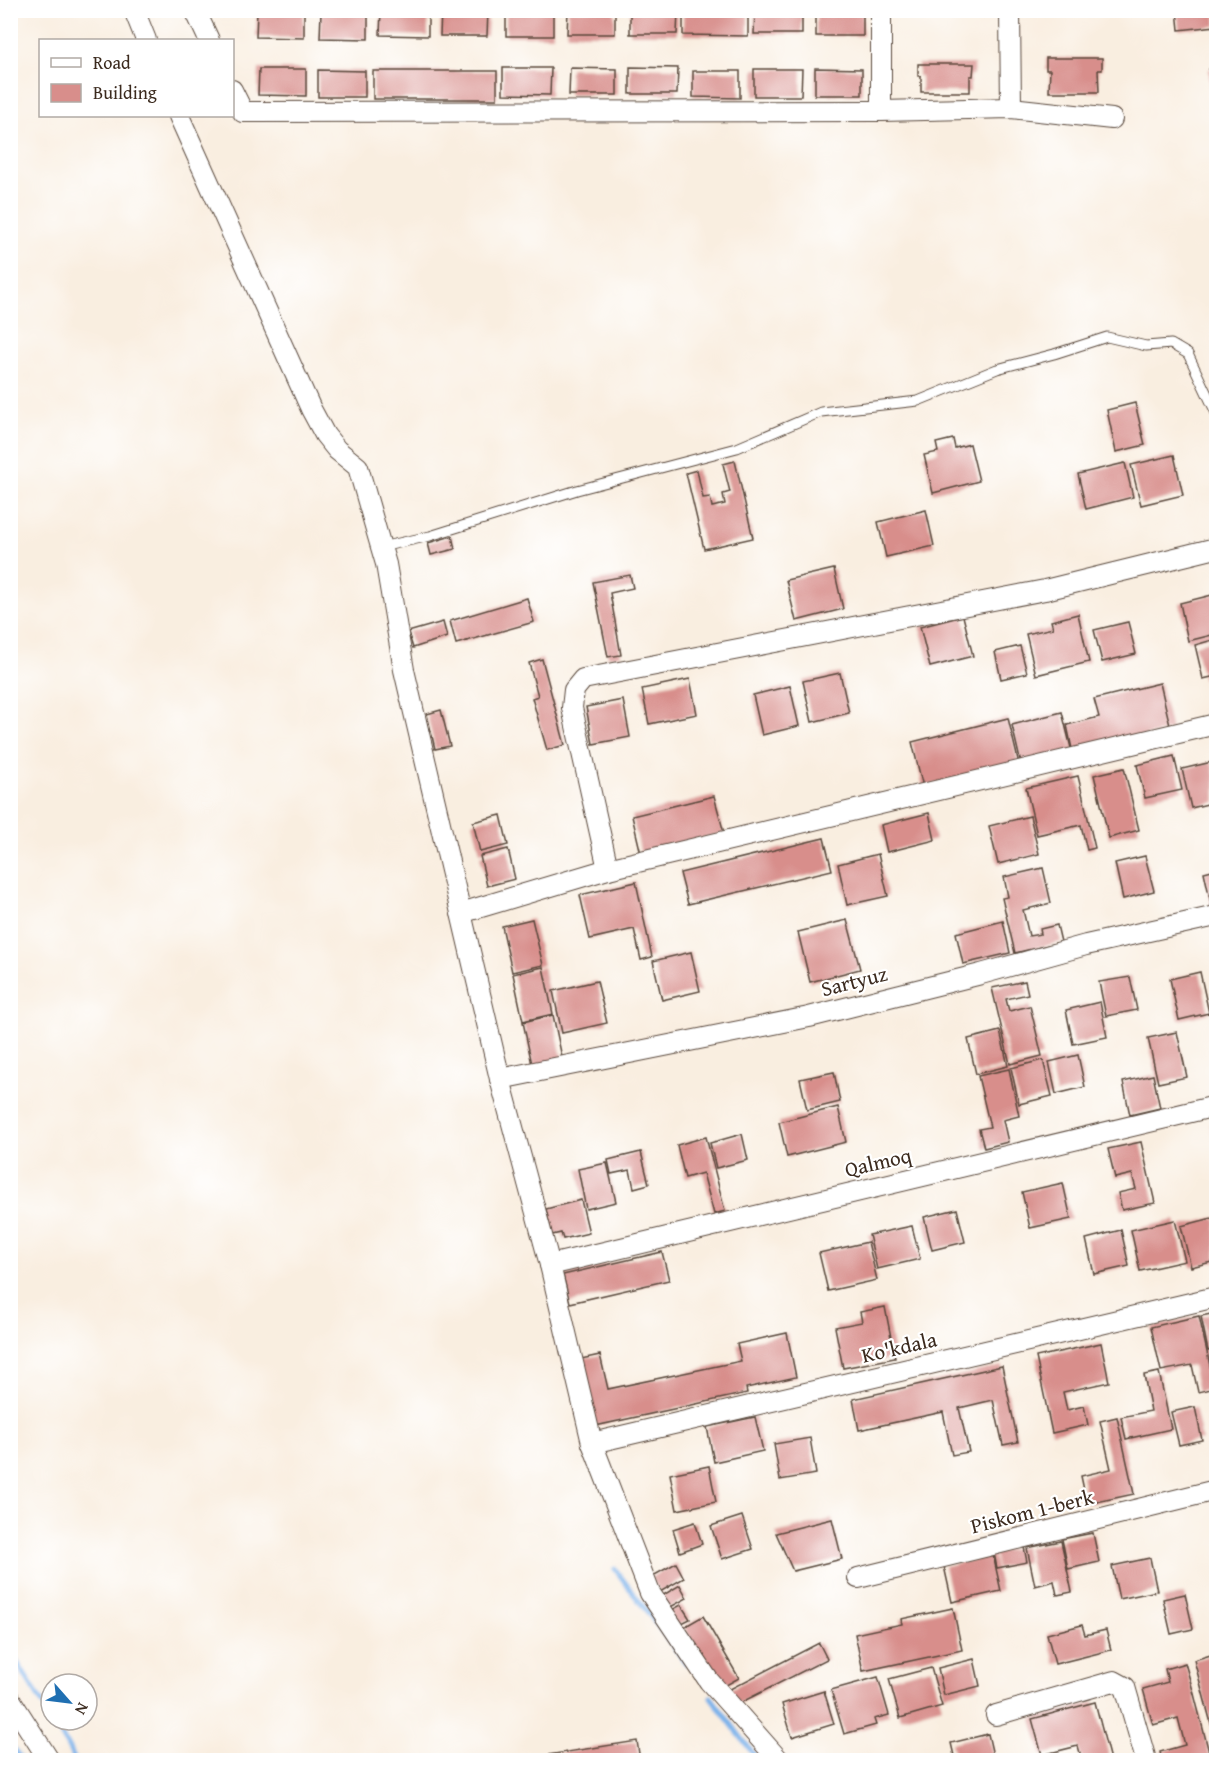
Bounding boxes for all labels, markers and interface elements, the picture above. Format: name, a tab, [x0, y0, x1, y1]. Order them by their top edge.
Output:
legend	[39, 39, 234, 117]
text: Road	[93, 49, 131, 76]
text: Building	[93, 79, 157, 106]
street label: Sartyuz	[818, 958, 890, 1004]
street label: Qalmoq	[842, 1139, 914, 1185]
street label: Ko'kdala	[858, 1323, 940, 1371]
street label: Piskom 1-berk	[967, 1481, 1097, 1541]
north arrow	[39, 1672, 99, 1732]
text: N	[69, 1699, 95, 1720]

